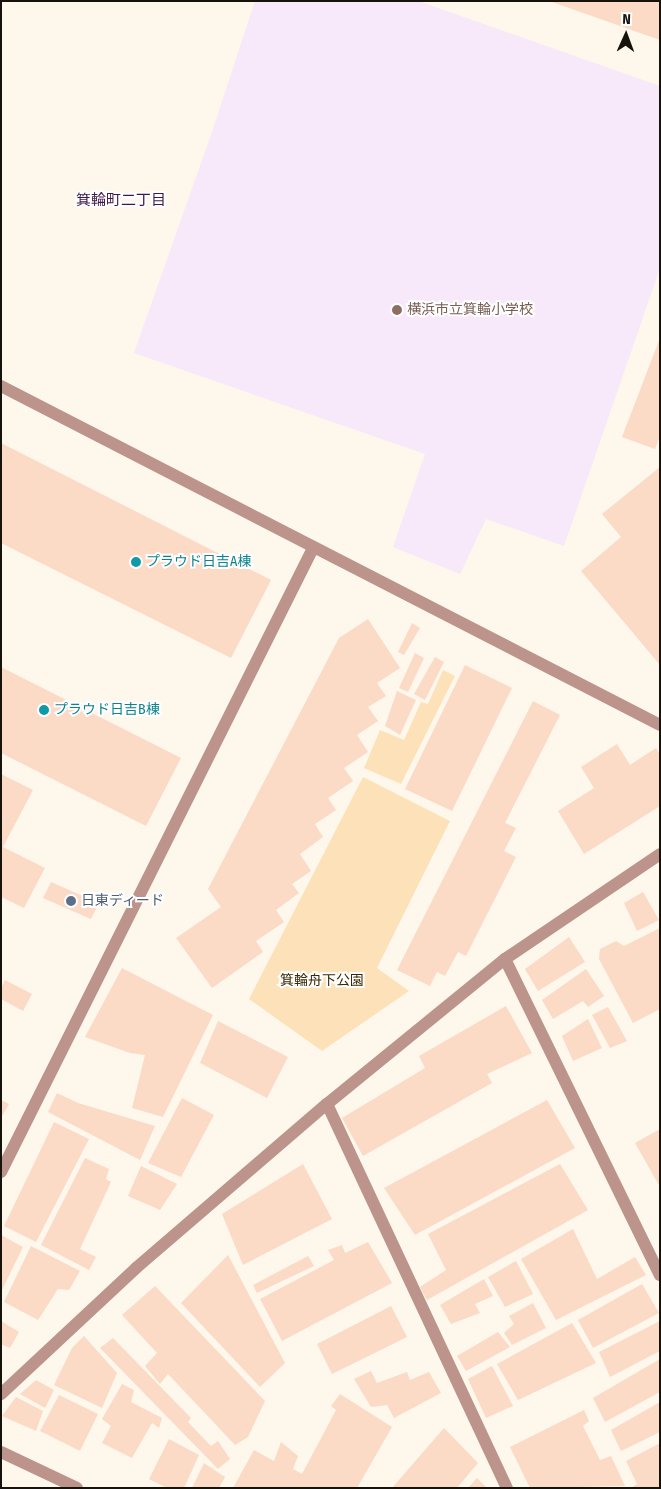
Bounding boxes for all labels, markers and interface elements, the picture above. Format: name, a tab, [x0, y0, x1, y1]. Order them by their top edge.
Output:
north arrow	[601, 10, 651, 60]
text: N	[622, 11, 631, 28]
district label: 箕輪町二丁目	[76, 192, 166, 210]
place label: 横浜市立箕輪小学校	[407, 302, 533, 318]
marker: 横浜市立箕輪小学校	[391, 304, 403, 316]
place label: プラウド日吉A棟	[146, 554, 251, 570]
marker: プラウド日吉A棟	[130, 556, 142, 568]
place label: プラウド日吉B棟	[54, 702, 160, 718]
marker: プラウド日吉B棟	[38, 704, 50, 716]
place label: 日東ディード	[81, 893, 165, 909]
marker: 日東ディード	[65, 895, 77, 907]
park label: 箕輪舟下公園	[280, 973, 364, 989]

